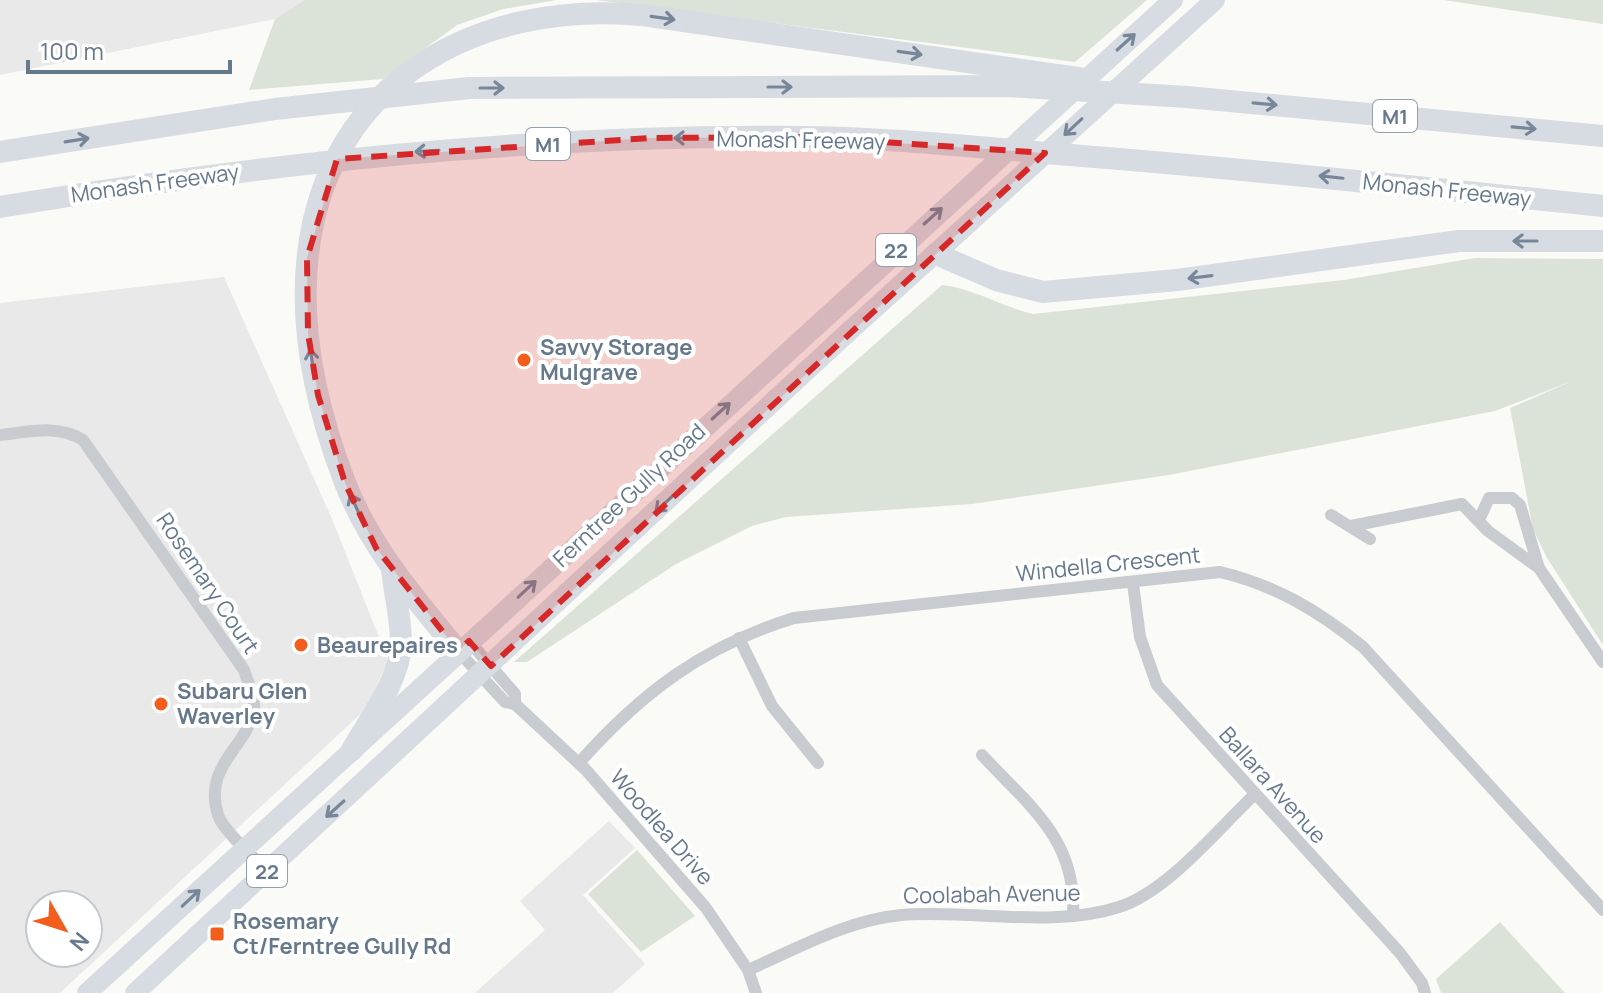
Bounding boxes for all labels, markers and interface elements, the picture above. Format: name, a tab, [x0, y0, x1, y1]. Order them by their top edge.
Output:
one-way arrow	[650, 11, 675, 26]
scale bar	[28, 24, 230, 74]
one-way arrow	[1116, 33, 1136, 51]
text: 100 m	[40, 34, 104, 67]
one-way arrow	[897, 46, 922, 61]
one-way arrow	[766, 79, 793, 95]
one-way arrow	[478, 80, 505, 96]
one-way arrow	[1251, 97, 1278, 112]
road number: M1	[1373, 100, 1417, 132]
one-way arrow	[1064, 117, 1084, 135]
one-way arrow	[1510, 121, 1537, 136]
street label: Monash Freeway	[716, 124, 886, 156]
road number: M1	[526, 128, 570, 160]
one-way arrow	[673, 130, 700, 146]
one-way arrow	[64, 132, 89, 147]
one-way arrow	[414, 144, 441, 159]
street label: Monash Freeway	[69, 156, 241, 210]
street label: Monash Freeway	[1361, 166, 1533, 214]
one-way arrow	[1318, 170, 1344, 185]
one-way arrow	[923, 207, 943, 226]
one-way arrow	[1512, 233, 1539, 249]
road number: 22	[876, 234, 916, 266]
one-way arrow	[1187, 270, 1214, 285]
place label: Savvy Storage Mulgrave	[540, 332, 693, 387]
one-way arrow	[304, 348, 319, 374]
marker: Savvy Storage Mulgrave	[515, 351, 533, 369]
one-way arrow	[710, 402, 730, 420]
street label: Ferntree Gully Road	[546, 416, 712, 574]
one-way arrow	[347, 493, 362, 517]
one-way arrow	[655, 494, 675, 512]
street label: Rosemary Court	[150, 507, 266, 660]
street label: Windella Crescent	[1014, 539, 1202, 589]
one-way arrow	[516, 580, 536, 598]
place label: Beaurepaires	[317, 630, 458, 660]
marker: Beaurepaires	[292, 636, 310, 654]
place label: Subaru Glen Waverley	[177, 676, 307, 731]
marker: Subaru Glen Waverley	[152, 695, 170, 713]
street label: Ballara Avenue	[1212, 720, 1334, 850]
street label: Woodlea Drive	[603, 763, 721, 891]
one-way arrow	[325, 799, 345, 818]
road number: 22	[247, 855, 287, 887]
street label: Coolabah Avenue	[903, 877, 1081, 911]
north arrow	[24, 889, 104, 969]
one-way arrow	[180, 889, 200, 907]
place label: Rosemary Ct/Ferntree Gully Rd	[233, 906, 451, 961]
marker: Rosemary Ct/Ferntree Gully Rd	[208, 925, 226, 943]
text: N	[63, 926, 96, 957]

